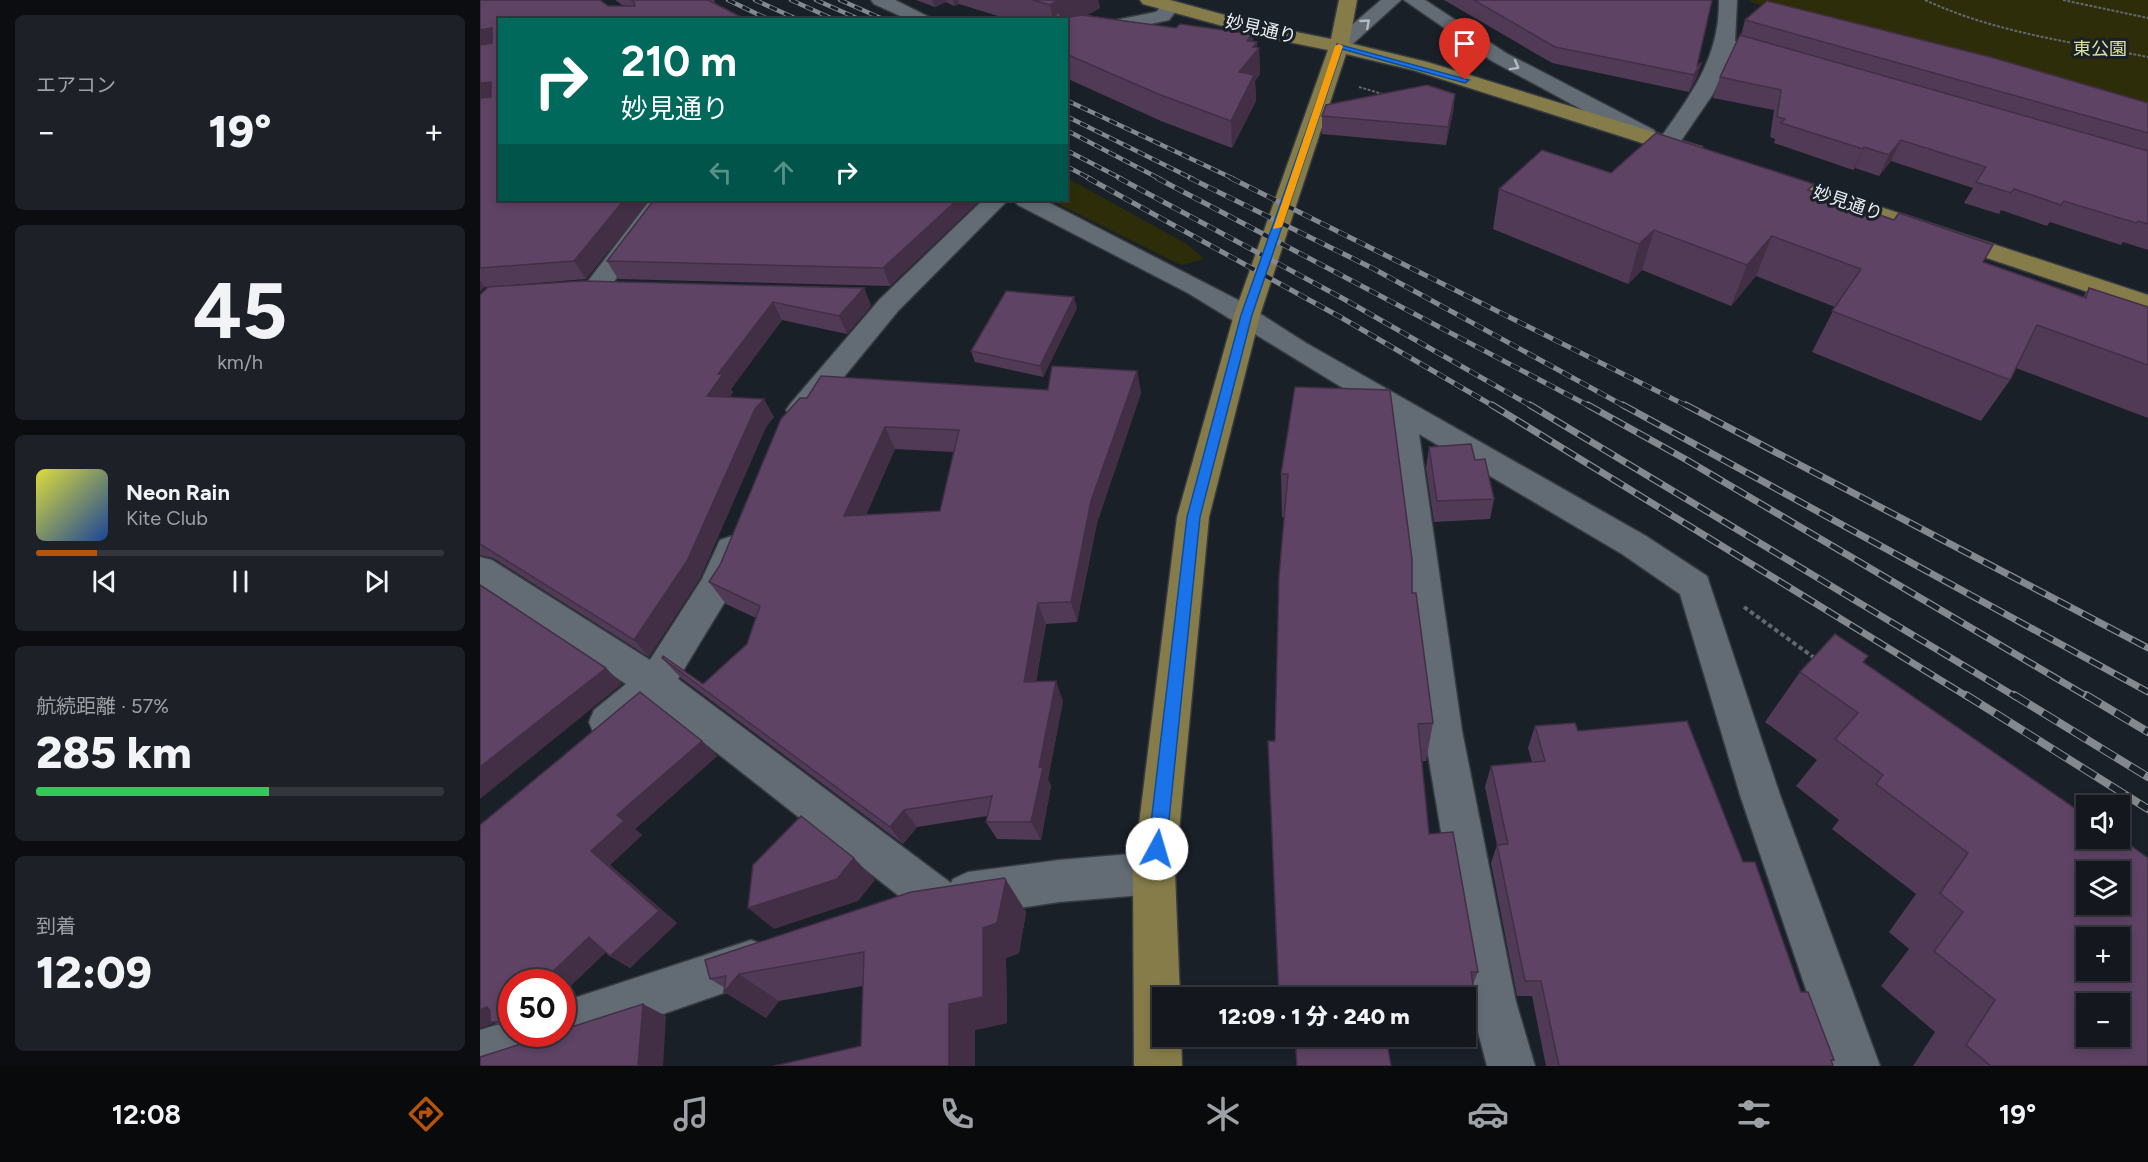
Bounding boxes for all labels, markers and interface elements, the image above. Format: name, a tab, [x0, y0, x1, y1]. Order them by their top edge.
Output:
street label: 妙見通り	[1223, 10, 1299, 48]
pin	[1439, 18, 1490, 80]
one-way arrow	[1359, 19, 1370, 30]
icon: arrive	[1448, 27, 1481, 60]
text: 210 m	[621, 36, 737, 87]
park label: 東公園	[2073, 38, 2127, 60]
icon: right	[522, 42, 600, 120]
one-way arrow	[1509, 59, 1519, 70]
text: エアコン	[36, 73, 116, 97]
text: 妙見通り	[621, 92, 729, 125]
text: 19°	[209, 104, 271, 158]
text: −	[36, 112, 57, 151]
text: +	[423, 112, 444, 151]
icon: left	[704, 156, 737, 189]
icon: ahead	[767, 156, 800, 189]
icon: right	[830, 156, 863, 189]
street label: 妙見通り	[1810, 181, 1886, 225]
text: 45	[193, 264, 287, 358]
text: km/h	[217, 350, 263, 374]
text: Neon Rain	[126, 479, 230, 506]
text: Kite Club	[126, 506, 208, 530]
icon: previous	[88, 565, 121, 598]
icon: pause	[224, 565, 257, 598]
icon: next	[360, 565, 393, 598]
text: 航続距離 · 57%	[36, 694, 169, 718]
text: 285 km	[36, 725, 192, 779]
map controls	[2076, 795, 2130, 1047]
button: sound	[2076, 795, 2130, 849]
position arrow	[1125, 817, 1189, 881]
button: layers	[2076, 861, 2130, 915]
text: 到着	[36, 914, 76, 938]
button: +	[2076, 927, 2130, 981]
text: 12:09	[36, 945, 152, 999]
speed limit sign: 50	[498, 969, 576, 1047]
button: −	[2076, 993, 2130, 1047]
text: 12:09 · 1 分 · 240 m	[1218, 1003, 1410, 1030]
icon: directions	[405, 1093, 447, 1135]
icon: music	[670, 1093, 712, 1135]
icon: phone	[936, 1093, 978, 1135]
icon: climate	[1202, 1093, 1244, 1135]
icon: car	[1467, 1093, 1509, 1135]
icon: filters	[1733, 1093, 1775, 1135]
text: 12:08	[112, 1098, 181, 1131]
text: 19°	[1999, 1098, 2036, 1131]

